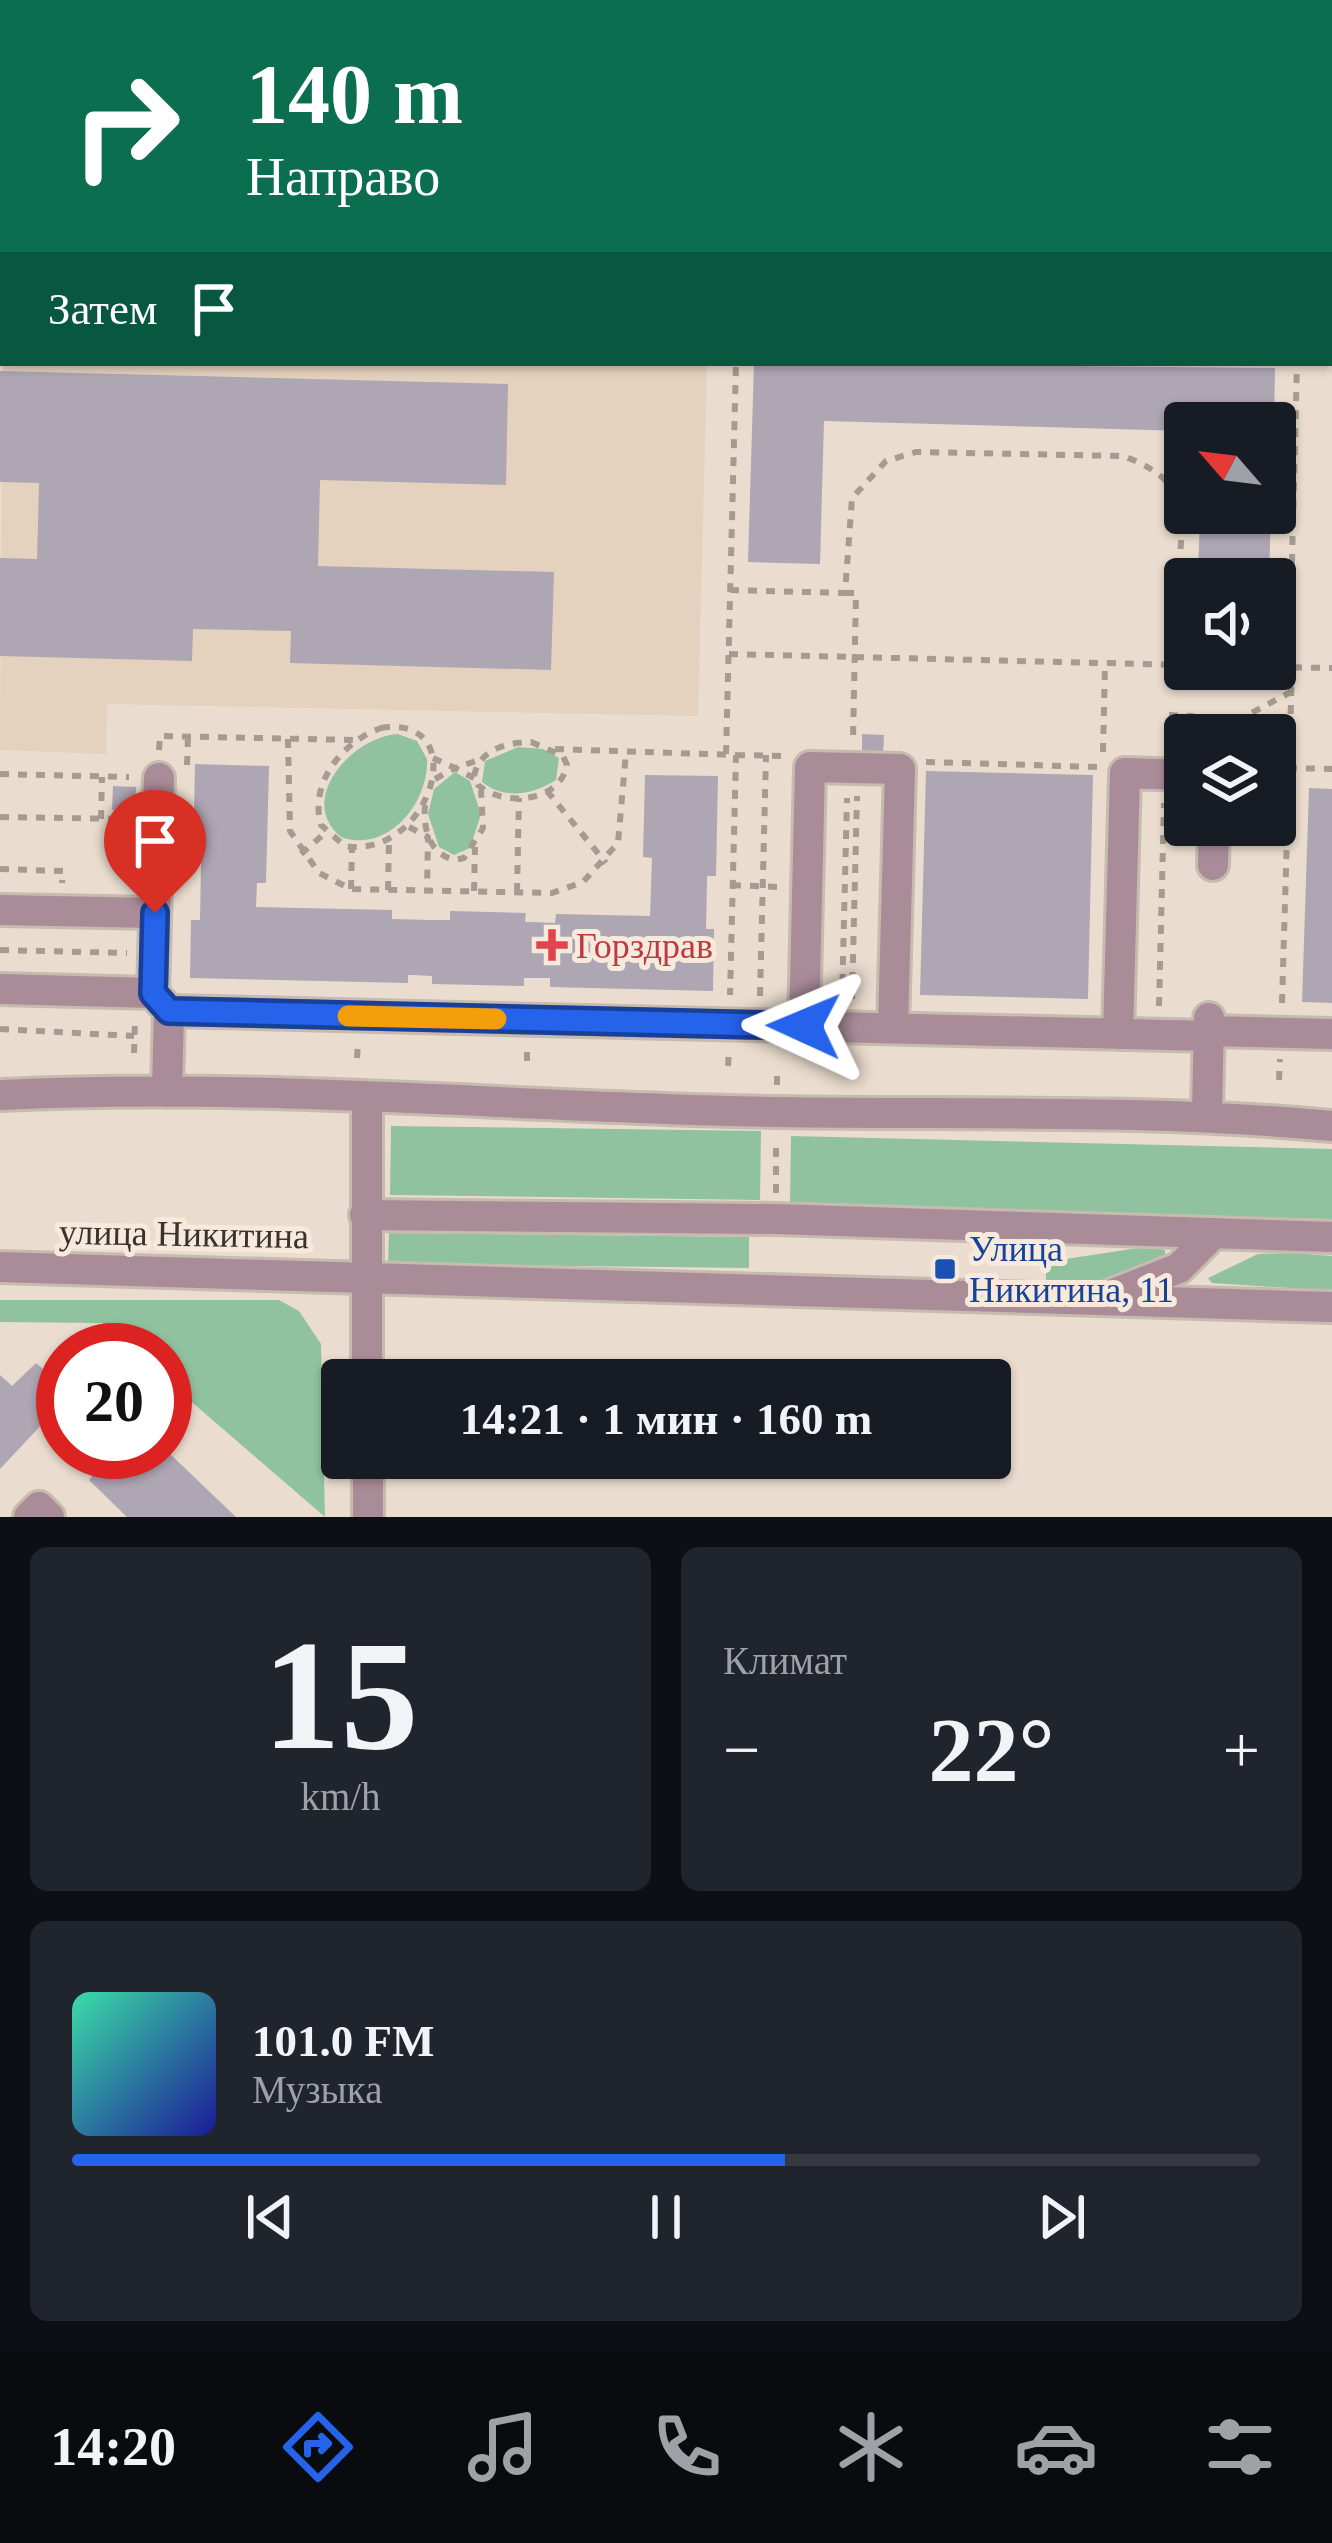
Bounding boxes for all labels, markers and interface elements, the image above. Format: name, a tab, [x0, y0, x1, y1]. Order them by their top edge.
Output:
icon: right	[48, 48, 204, 204]
text: 140 m	[246, 48, 463, 141]
text: Направо	[246, 147, 440, 207]
icon: arrive	[181, 276, 247, 342]
text: Затем	[48, 284, 157, 334]
north arrow	[1164, 402, 1296, 534]
map controls	[1164, 402, 1296, 846]
button: sound	[1164, 558, 1296, 690]
button: layers	[1164, 714, 1296, 846]
pin	[104, 790, 206, 913]
icon: arrive	[122, 808, 188, 874]
place label: Горздрав	[576, 926, 713, 966]
marker: Горздрав	[539, 932, 565, 958]
position arrow	[741, 963, 867, 1089]
street label: улица Никитина	[59, 1212, 309, 1256]
place label: Улица Никитина, 11	[969, 1229, 1174, 1310]
marker: Улица Никитина, 11	[932, 1256, 958, 1282]
speed limit sign: 20	[36, 1323, 192, 1479]
text: 14:21 · 1 мин · 160 m	[460, 1394, 872, 1444]
text: 15	[263, 1609, 419, 1782]
text: Климат	[723, 1639, 847, 1682]
text: 22°	[929, 1701, 1055, 1800]
text: −	[723, 1713, 760, 1786]
text: +	[1223, 1713, 1260, 1786]
text: km/h	[300, 1775, 381, 1818]
text: 101.0 FM	[252, 2016, 434, 2066]
text: Музыка	[252, 2068, 382, 2111]
icon: previous	[237, 2184, 303, 2250]
icon: pause	[633, 2184, 699, 2250]
icon: next	[1029, 2184, 1095, 2250]
icon: directions	[276, 2405, 360, 2489]
icon: music	[461, 2405, 545, 2489]
icon: phone	[645, 2405, 729, 2489]
icon: climate	[829, 2405, 913, 2489]
icon: car	[1014, 2405, 1098, 2489]
icon: filters	[1198, 2405, 1282, 2489]
text: 14:20	[50, 2417, 176, 2477]

